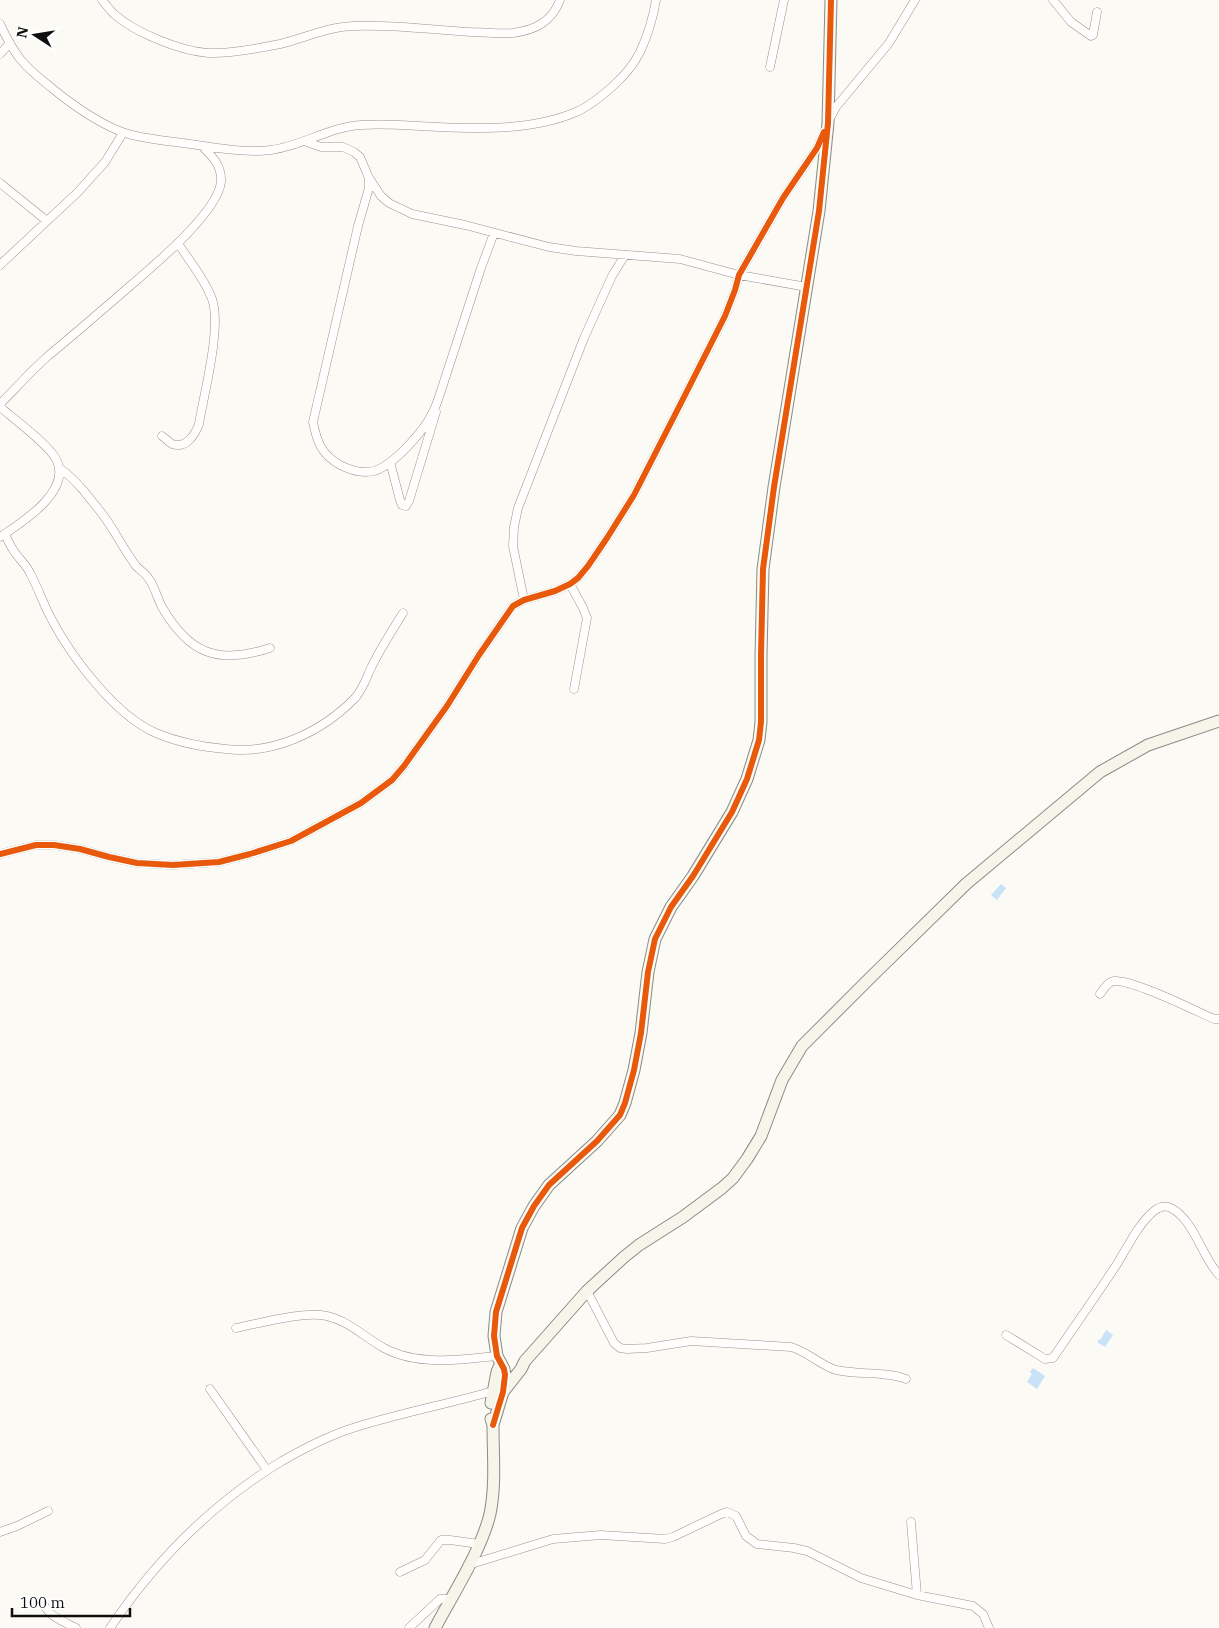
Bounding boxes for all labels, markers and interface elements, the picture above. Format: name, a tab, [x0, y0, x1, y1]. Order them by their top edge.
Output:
north arrow	[10, 10, 60, 60]
text: N	[12, 25, 32, 40]
scale bar	[12, 1586, 130, 1618]
text: 100 m	[20, 1593, 65, 1612]

